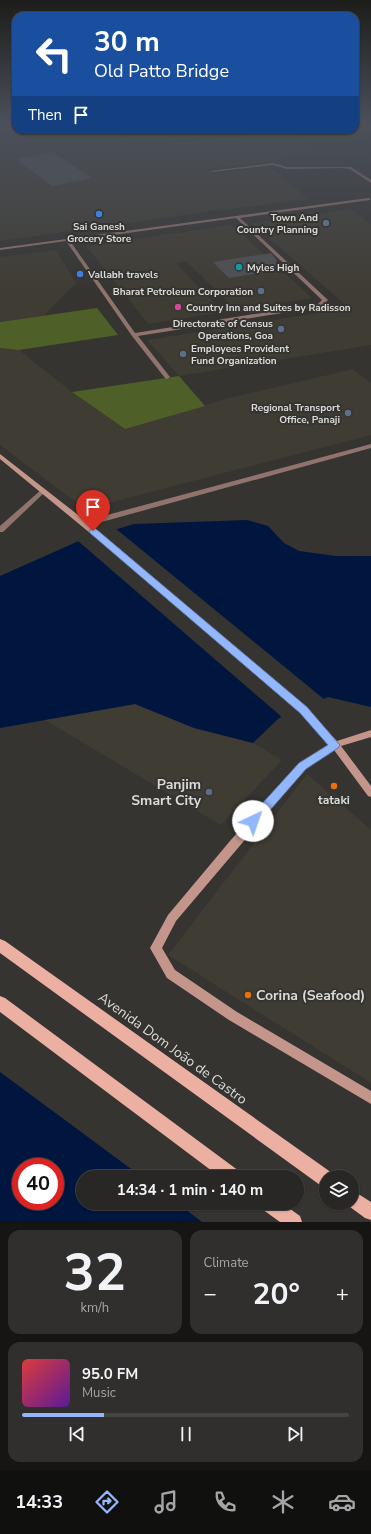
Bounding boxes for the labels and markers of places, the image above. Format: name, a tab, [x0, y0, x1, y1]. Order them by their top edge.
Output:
marker: Sai Ganesh Grocery Store	[94, 209, 104, 219]
place label: Town And Country Planning	[237, 211, 318, 237]
marker: Town And Country Planning	[321, 218, 331, 228]
place label: Sai Ganesh Grocery Store	[67, 220, 132, 246]
place label: Myles High	[247, 261, 299, 275]
marker: Myles High	[234, 262, 244, 272]
place label: Vallabh travels	[87, 268, 158, 282]
marker: Vallabh travels	[75, 269, 85, 279]
place label: Bharat Petroleum Corporation	[113, 285, 253, 299]
marker: Bharat Petroleum Corporation	[256, 286, 266, 296]
place label: Country Inn and Suites by Radisson	[186, 301, 351, 315]
marker: Country Inn and Suites by Radisson	[173, 302, 183, 312]
place label: Directorate of Census Operations, Goa	[173, 317, 273, 343]
marker: Directorate of Census Operations, Goa	[276, 324, 286, 334]
place label: Employees Provident Fund Organization	[191, 342, 289, 368]
marker: Employees Provident Fund Organization	[178, 349, 188, 359]
place label: Regional Transport Office, Panaji	[251, 401, 340, 427]
marker: Regional Transport Office, Panaji	[343, 408, 353, 418]
pin	[76, 490, 110, 531]
place label: Panjim Smart City	[131, 775, 202, 810]
marker: tataki	[329, 781, 339, 791]
marker: Panjim Smart City	[204, 787, 214, 797]
place label: tataki	[318, 792, 350, 808]
place label: Corina (Seafood)	[256, 986, 365, 1005]
marker: Corina (Seafood)	[243, 990, 253, 1000]

